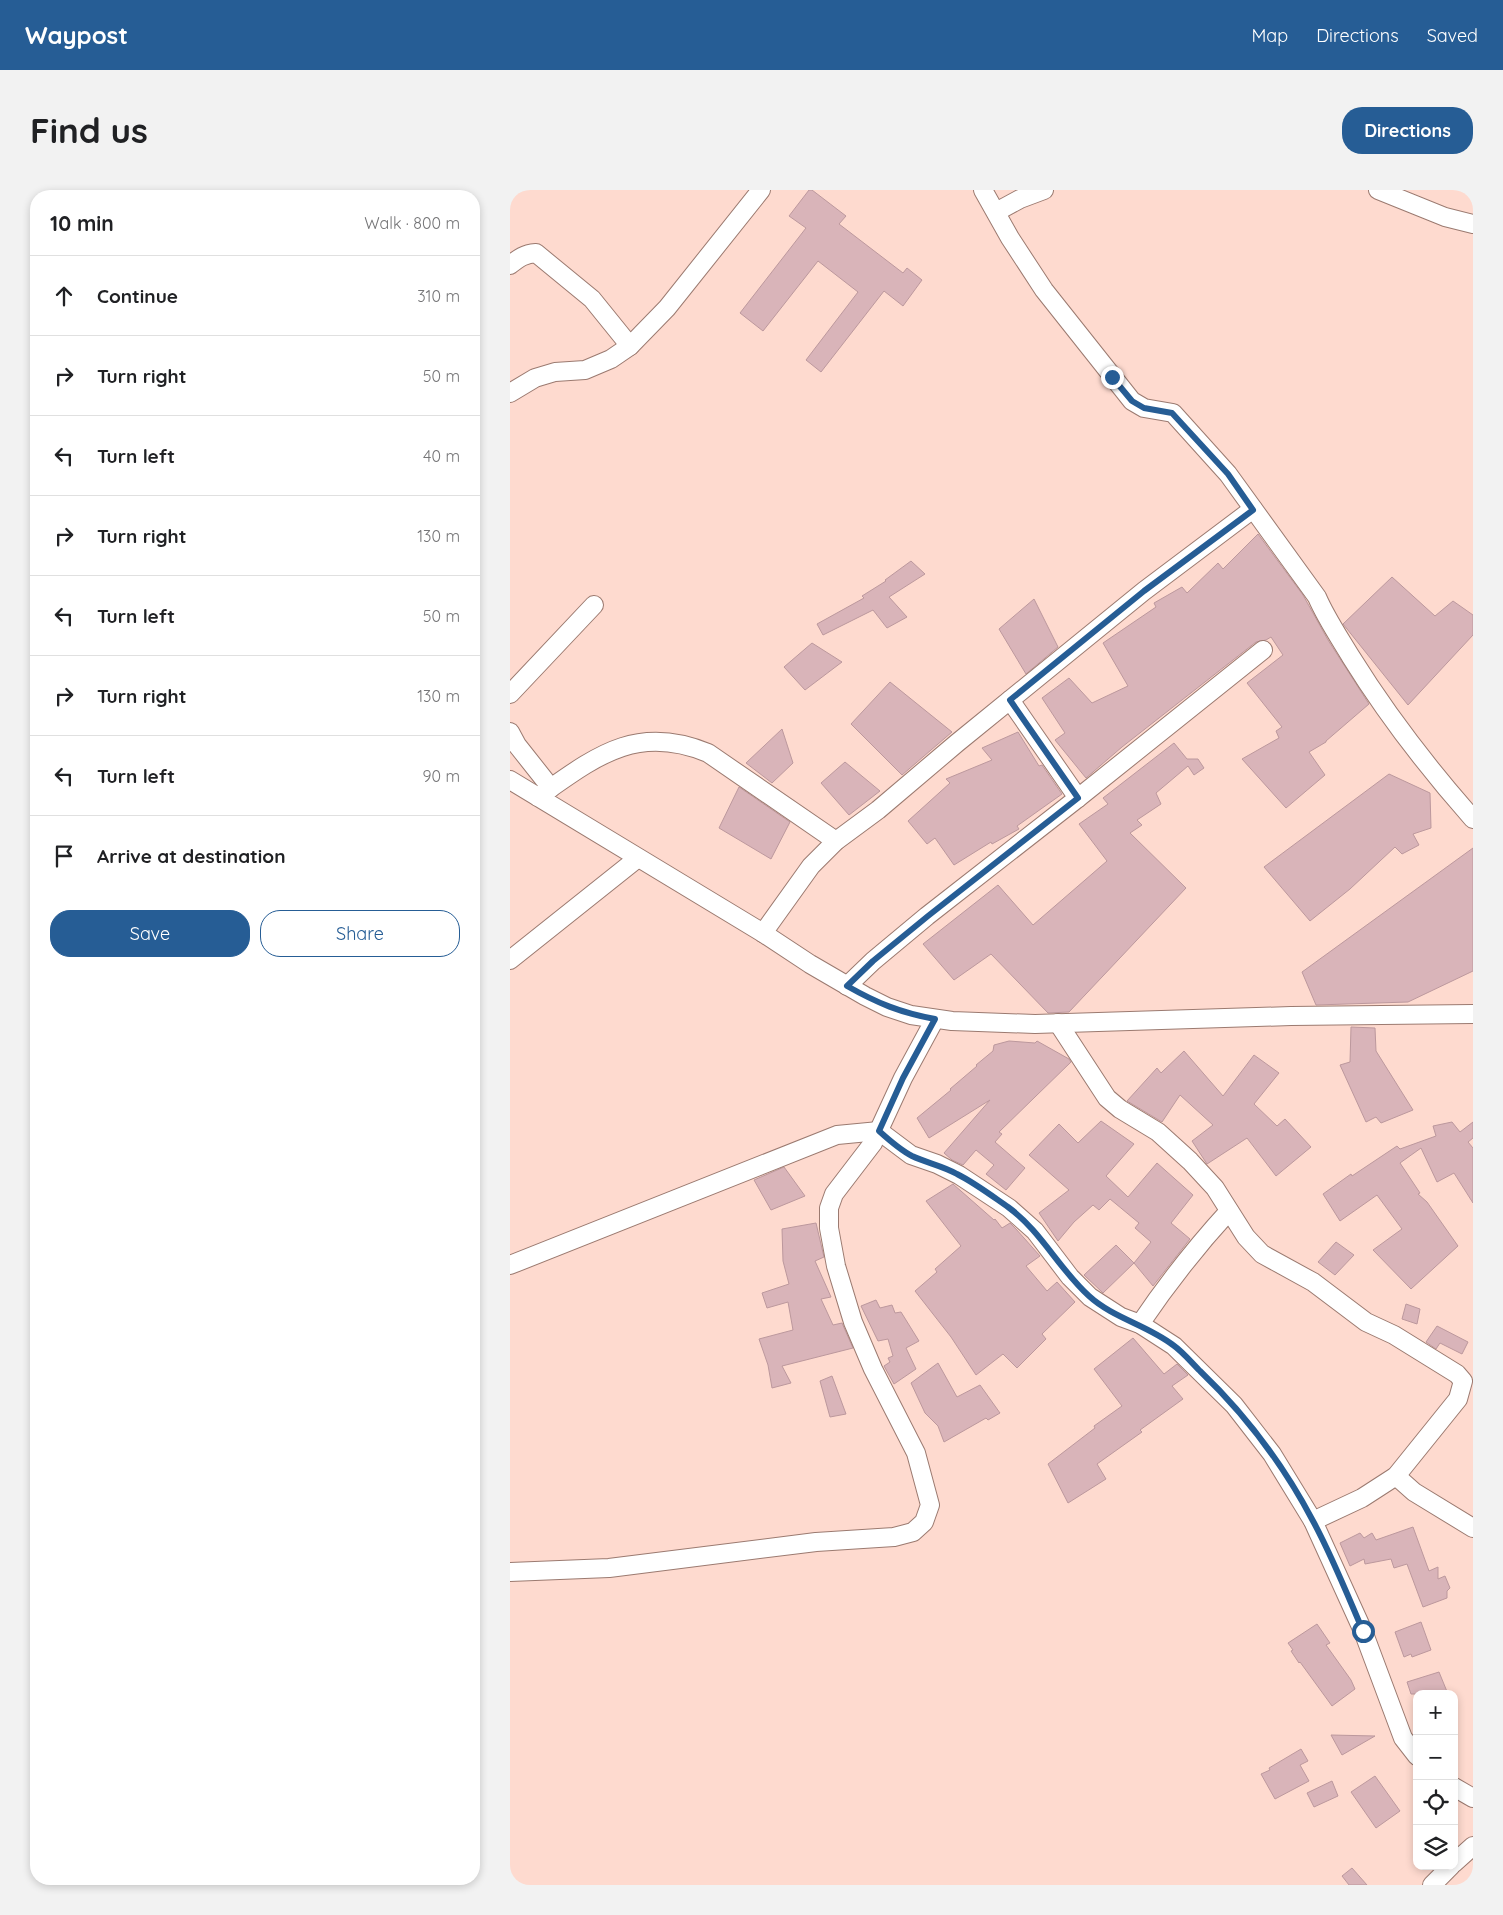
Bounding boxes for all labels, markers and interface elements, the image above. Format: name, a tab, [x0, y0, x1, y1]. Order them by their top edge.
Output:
text: Waypost	[25, 20, 128, 50]
text: Map	[1251, 24, 1288, 47]
text: Directions	[1316, 24, 1399, 47]
text: Saved	[1427, 24, 1478, 47]
button: Directions	[1342, 107, 1473, 154]
text: Find us	[30, 108, 148, 152]
text: 10 min	[50, 210, 114, 236]
text: Walk · 800 m	[364, 213, 460, 233]
icon: ahead	[50, 282, 78, 310]
text: Continue	[97, 284, 178, 308]
text: 310 m	[417, 286, 460, 306]
icon: right	[50, 362, 78, 390]
text: Turn right	[97, 364, 186, 388]
text: 50 m	[423, 366, 460, 386]
route end	[1101, 366, 1124, 389]
icon: left	[50, 442, 78, 470]
text: Turn left	[97, 444, 175, 468]
text: 40 m	[423, 446, 460, 466]
icon: right	[50, 522, 78, 550]
text: Turn right	[97, 524, 186, 548]
text: 130 m	[417, 526, 460, 546]
icon: left	[50, 602, 78, 630]
text: Turn left	[97, 604, 175, 628]
text: 50 m	[423, 606, 460, 626]
icon: right	[50, 682, 78, 710]
text: Turn right	[97, 684, 186, 708]
text: 130 m	[417, 686, 460, 706]
icon: left	[50, 762, 78, 790]
text: Turn left	[97, 764, 175, 788]
text: 90 m	[423, 766, 460, 786]
icon: arrive	[50, 842, 78, 870]
text: Arrive at destination	[97, 844, 286, 868]
button: Save	[50, 910, 250, 957]
button: Share	[260, 910, 460, 957]
route start	[1352, 1620, 1375, 1643]
map controls	[1413, 1690, 1458, 1870]
button: +	[1413, 1690, 1458, 1735]
button: −	[1413, 1735, 1458, 1780]
button: locate	[1413, 1780, 1458, 1825]
button: layers	[1413, 1825, 1458, 1870]

